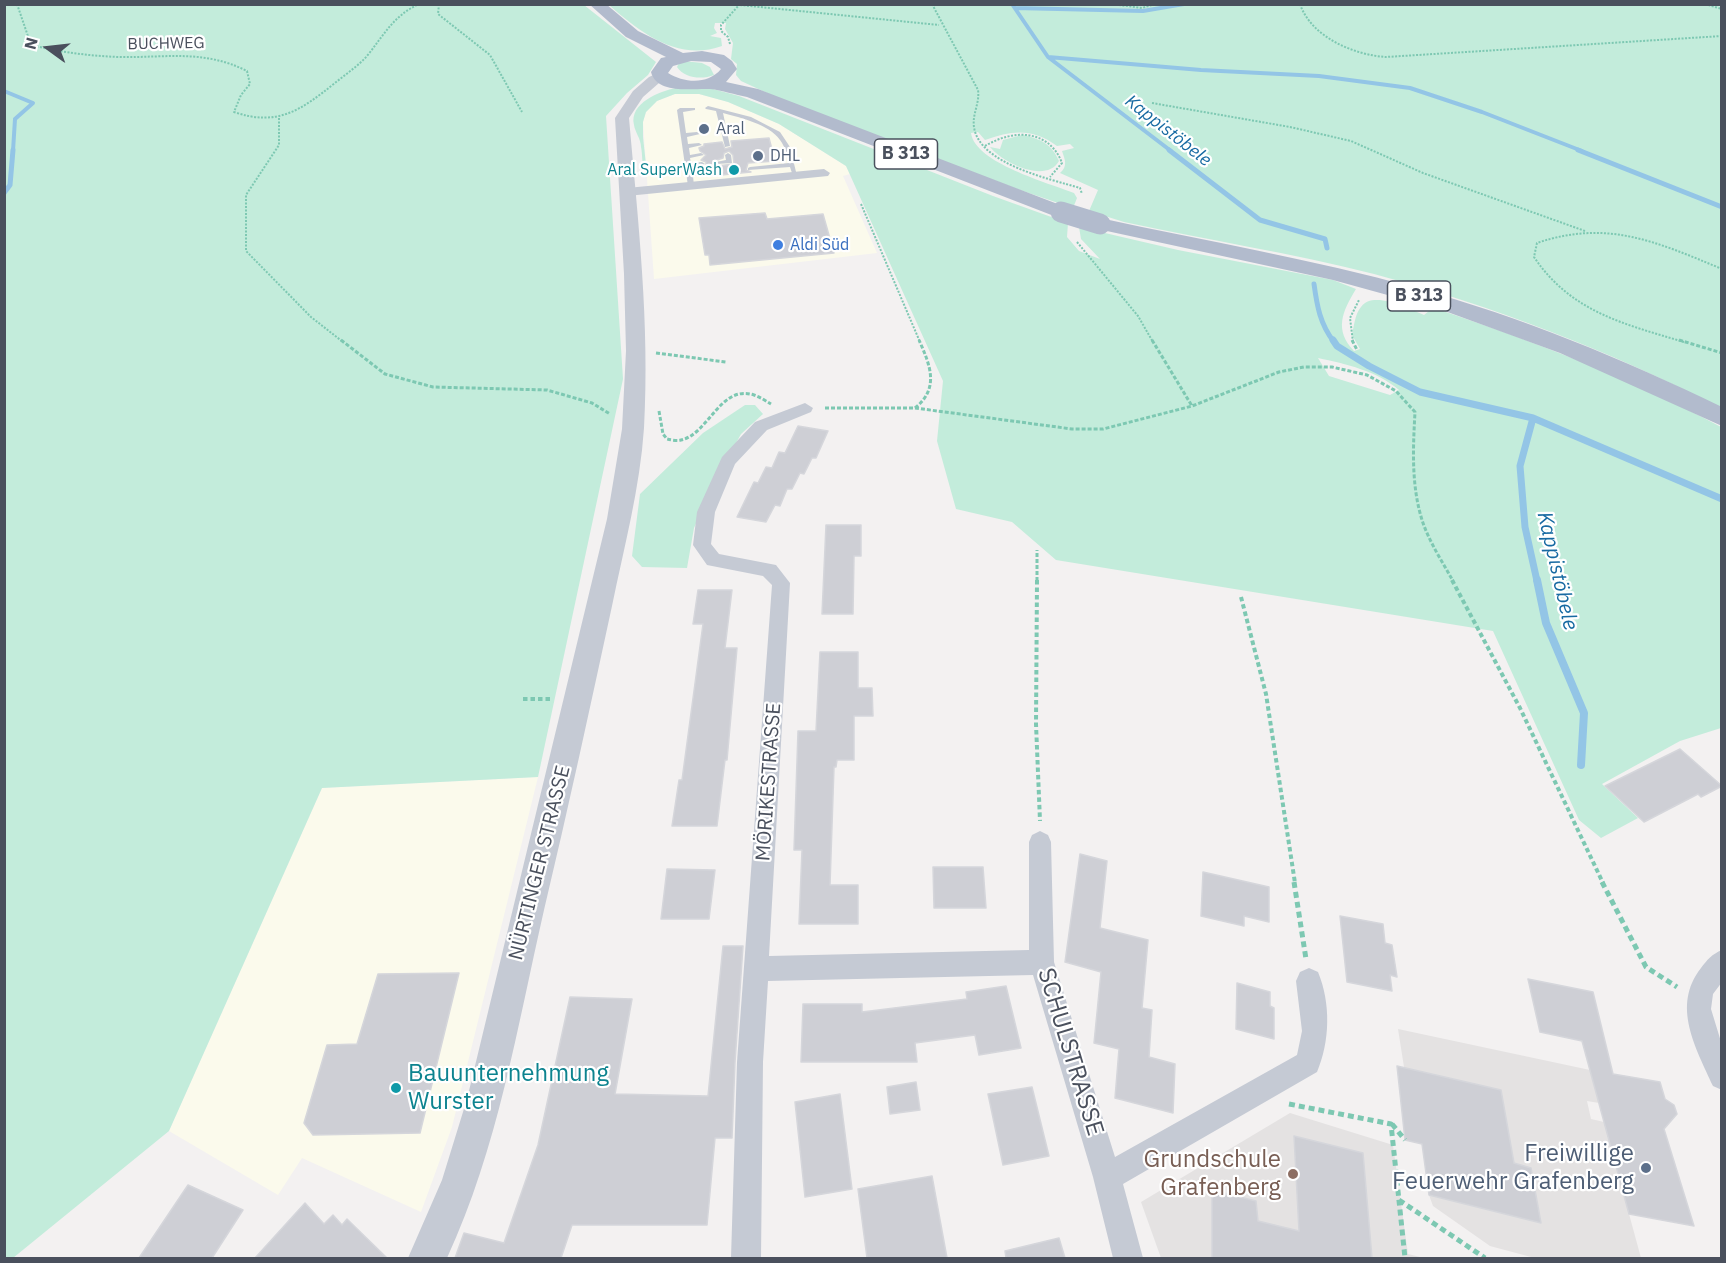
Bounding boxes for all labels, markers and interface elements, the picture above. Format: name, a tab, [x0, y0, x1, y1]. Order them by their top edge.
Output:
north arrow	[18, 18, 78, 78]
street label: BUCHWEG	[127, 34, 205, 54]
text: N	[19, 35, 42, 52]
water label: Kappistöbele	[1121, 91, 1215, 171]
place label: Aral	[716, 119, 745, 139]
marker: Aral	[697, 122, 711, 136]
road number: B 313	[874, 139, 938, 169]
place label: DHL	[770, 146, 800, 166]
marker: DHL	[751, 149, 765, 163]
place label: Aral SuperWash	[607, 160, 722, 180]
marker: Aral SuperWash	[727, 163, 741, 177]
place label: Aldi Süd	[790, 235, 849, 255]
marker: Aldi Süd	[771, 238, 785, 252]
road number: B 313	[1388, 281, 1450, 311]
water label: Kappistöbele	[1531, 509, 1583, 633]
street label: MÖRIKESTRASSE	[751, 702, 787, 862]
street label: NÜRTINGER STRASSE	[504, 763, 576, 963]
street label: SCHULSTRASSE	[1031, 965, 1109, 1139]
place label: Bauunternehmung Wurster	[408, 1060, 609, 1116]
marker: Bauunternehmung Wurster	[389, 1081, 403, 1095]
place label: Freiwillige Feuerwehr Grafenberg	[1392, 1140, 1634, 1196]
place label: Grundschule Grafenberg	[1144, 1146, 1281, 1202]
marker: Freiwillige Feuerwehr Grafenberg	[1639, 1161, 1653, 1175]
marker: Grundschule Grafenberg	[1286, 1167, 1300, 1181]

